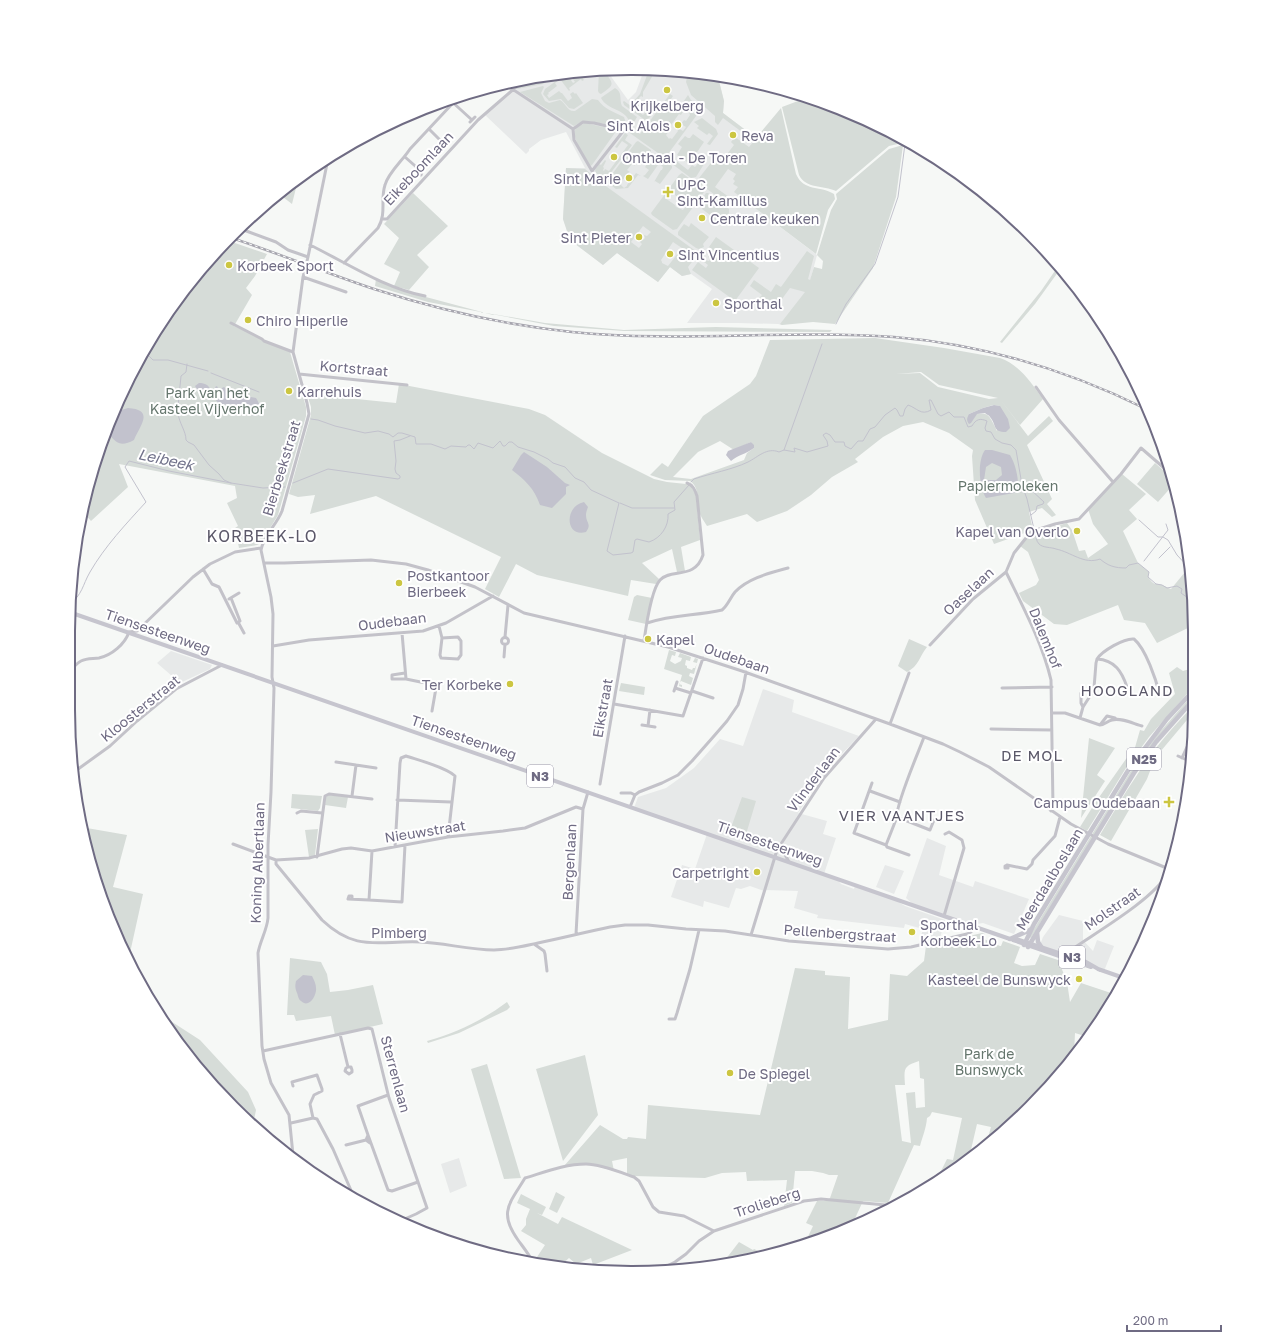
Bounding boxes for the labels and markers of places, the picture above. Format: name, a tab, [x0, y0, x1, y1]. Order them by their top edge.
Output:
marker: Krijkelberg	[662, 85, 672, 95]
place label: Krijkelberg	[630, 97, 704, 114]
place label: Sint Alois	[607, 117, 670, 134]
marker: Sint Alois	[673, 120, 683, 130]
place label: Reva	[741, 127, 774, 144]
marker: Reva	[728, 130, 738, 140]
place label: Onthaal - De Toren	[622, 149, 747, 166]
marker: Onthaal - De Toren	[609, 152, 619, 162]
place label: Sint Marie	[553, 170, 621, 187]
marker: Sint Marie	[624, 173, 634, 183]
place label: UPC Sint-Kamillus	[677, 176, 767, 209]
marker: UPC Sint-Kamillus	[662, 186, 674, 198]
place label: Centrale keuken	[710, 210, 819, 227]
marker: Centrale keuken	[697, 213, 707, 223]
place label: Sint Pieter	[560, 229, 632, 246]
marker: Sint Pieter	[634, 232, 644, 242]
place label: Sint Vincentius	[678, 246, 780, 263]
marker: Sint Vincentius	[665, 249, 675, 259]
place label: Korbeek Sport	[237, 257, 334, 274]
marker: Korbeek Sport	[224, 260, 234, 270]
place label: Sporthal	[724, 295, 782, 312]
marker: Sporthal	[711, 298, 721, 308]
place label: Chiro Hiperlie	[256, 312, 348, 329]
marker: Chiro Hiperlie	[243, 315, 253, 325]
place label: Karrehuis	[297, 383, 362, 400]
marker: Karrehuis	[284, 386, 294, 396]
place label: Kapel van Overlo	[955, 523, 1069, 540]
marker: Kapel van Overlo	[1072, 526, 1082, 536]
place label: Postkantoor Bierbeek	[407, 567, 490, 600]
marker: Postkantoor Bierbeek	[394, 578, 404, 588]
place label: Kapel	[656, 631, 695, 648]
marker: Kapel	[643, 634, 653, 644]
place label: Ter Korbeke	[422, 676, 502, 693]
marker: Ter Korbeke	[505, 679, 515, 689]
place label: Campus Oudebaan	[1034, 794, 1160, 811]
marker: Campus Oudebaan	[1163, 796, 1175, 808]
place label: Carpetright	[672, 864, 749, 881]
marker: Carpetright	[752, 867, 762, 877]
place label: Sporthal Korbeek-Lo	[920, 916, 997, 949]
marker: Sporthal Korbeek-Lo	[907, 927, 917, 937]
place label: Kasteel de Bunswyck	[928, 971, 1071, 988]
marker: Kasteel de Bunswyck	[1074, 974, 1084, 984]
place label: De Spiegel	[738, 1065, 810, 1082]
marker: De Spiegel	[725, 1068, 735, 1078]

